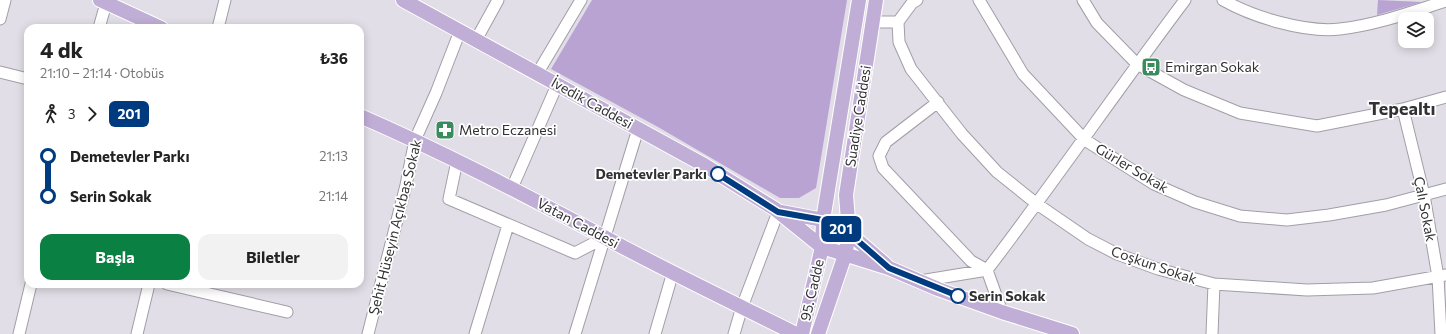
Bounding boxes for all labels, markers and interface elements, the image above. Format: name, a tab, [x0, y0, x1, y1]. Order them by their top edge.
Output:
map controls	[1398, 12, 1434, 48]
button: layers	[1398, 12, 1434, 48]
text: 4 dk	[40, 36, 83, 63]
text: ₺36	[320, 49, 348, 67]
bus stop icon: Emirgan Sokak	[1140, 56, 1162, 78]
place label: Emirgan Sokak	[1165, 58, 1260, 75]
street label: Suadiye Caddesi	[841, 64, 874, 168]
text: 21:10 – 21:14 · Otobüs	[40, 65, 164, 81]
street label: İvedik Caddesi	[548, 73, 636, 132]
district label: Tepealtı	[1369, 97, 1435, 119]
icon: walk	[40, 103, 62, 125]
icon: forward	[81, 103, 103, 125]
text: 201	[117, 105, 141, 122]
text: 3	[68, 106, 75, 122]
pharmacy icon: Metro Eczanesi	[434, 119, 456, 141]
place label: Metro Eczanesi	[459, 121, 557, 138]
street label: Şehit Hüseyin Açıkbaş Sokak	[364, 137, 425, 316]
street label: Gürler Sokak	[1093, 139, 1172, 196]
text: Demetevler Parkı	[70, 147, 190, 165]
text: 21:13	[319, 148, 348, 164]
place label: Demetevler Parkı	[595, 165, 707, 182]
marker: Demetevler Parkı	[710, 166, 726, 182]
street label: Çalı Sokak	[1411, 175, 1440, 243]
text: Serin Sokak	[70, 187, 152, 205]
text: 21:14	[319, 188, 348, 204]
street label: Vatan Caddesi	[534, 194, 622, 251]
line badge: 201	[818, 216, 864, 242]
text: 201	[829, 220, 853, 237]
button: Başla	[40, 234, 190, 280]
button: Biletler	[198, 234, 348, 280]
street label: Coşkun Sokak	[1109, 242, 1200, 287]
street label: 95. Cadde	[796, 257, 827, 322]
place label: Serin Sokak	[969, 287, 1045, 304]
marker: Serin Sokak	[950, 288, 966, 304]

